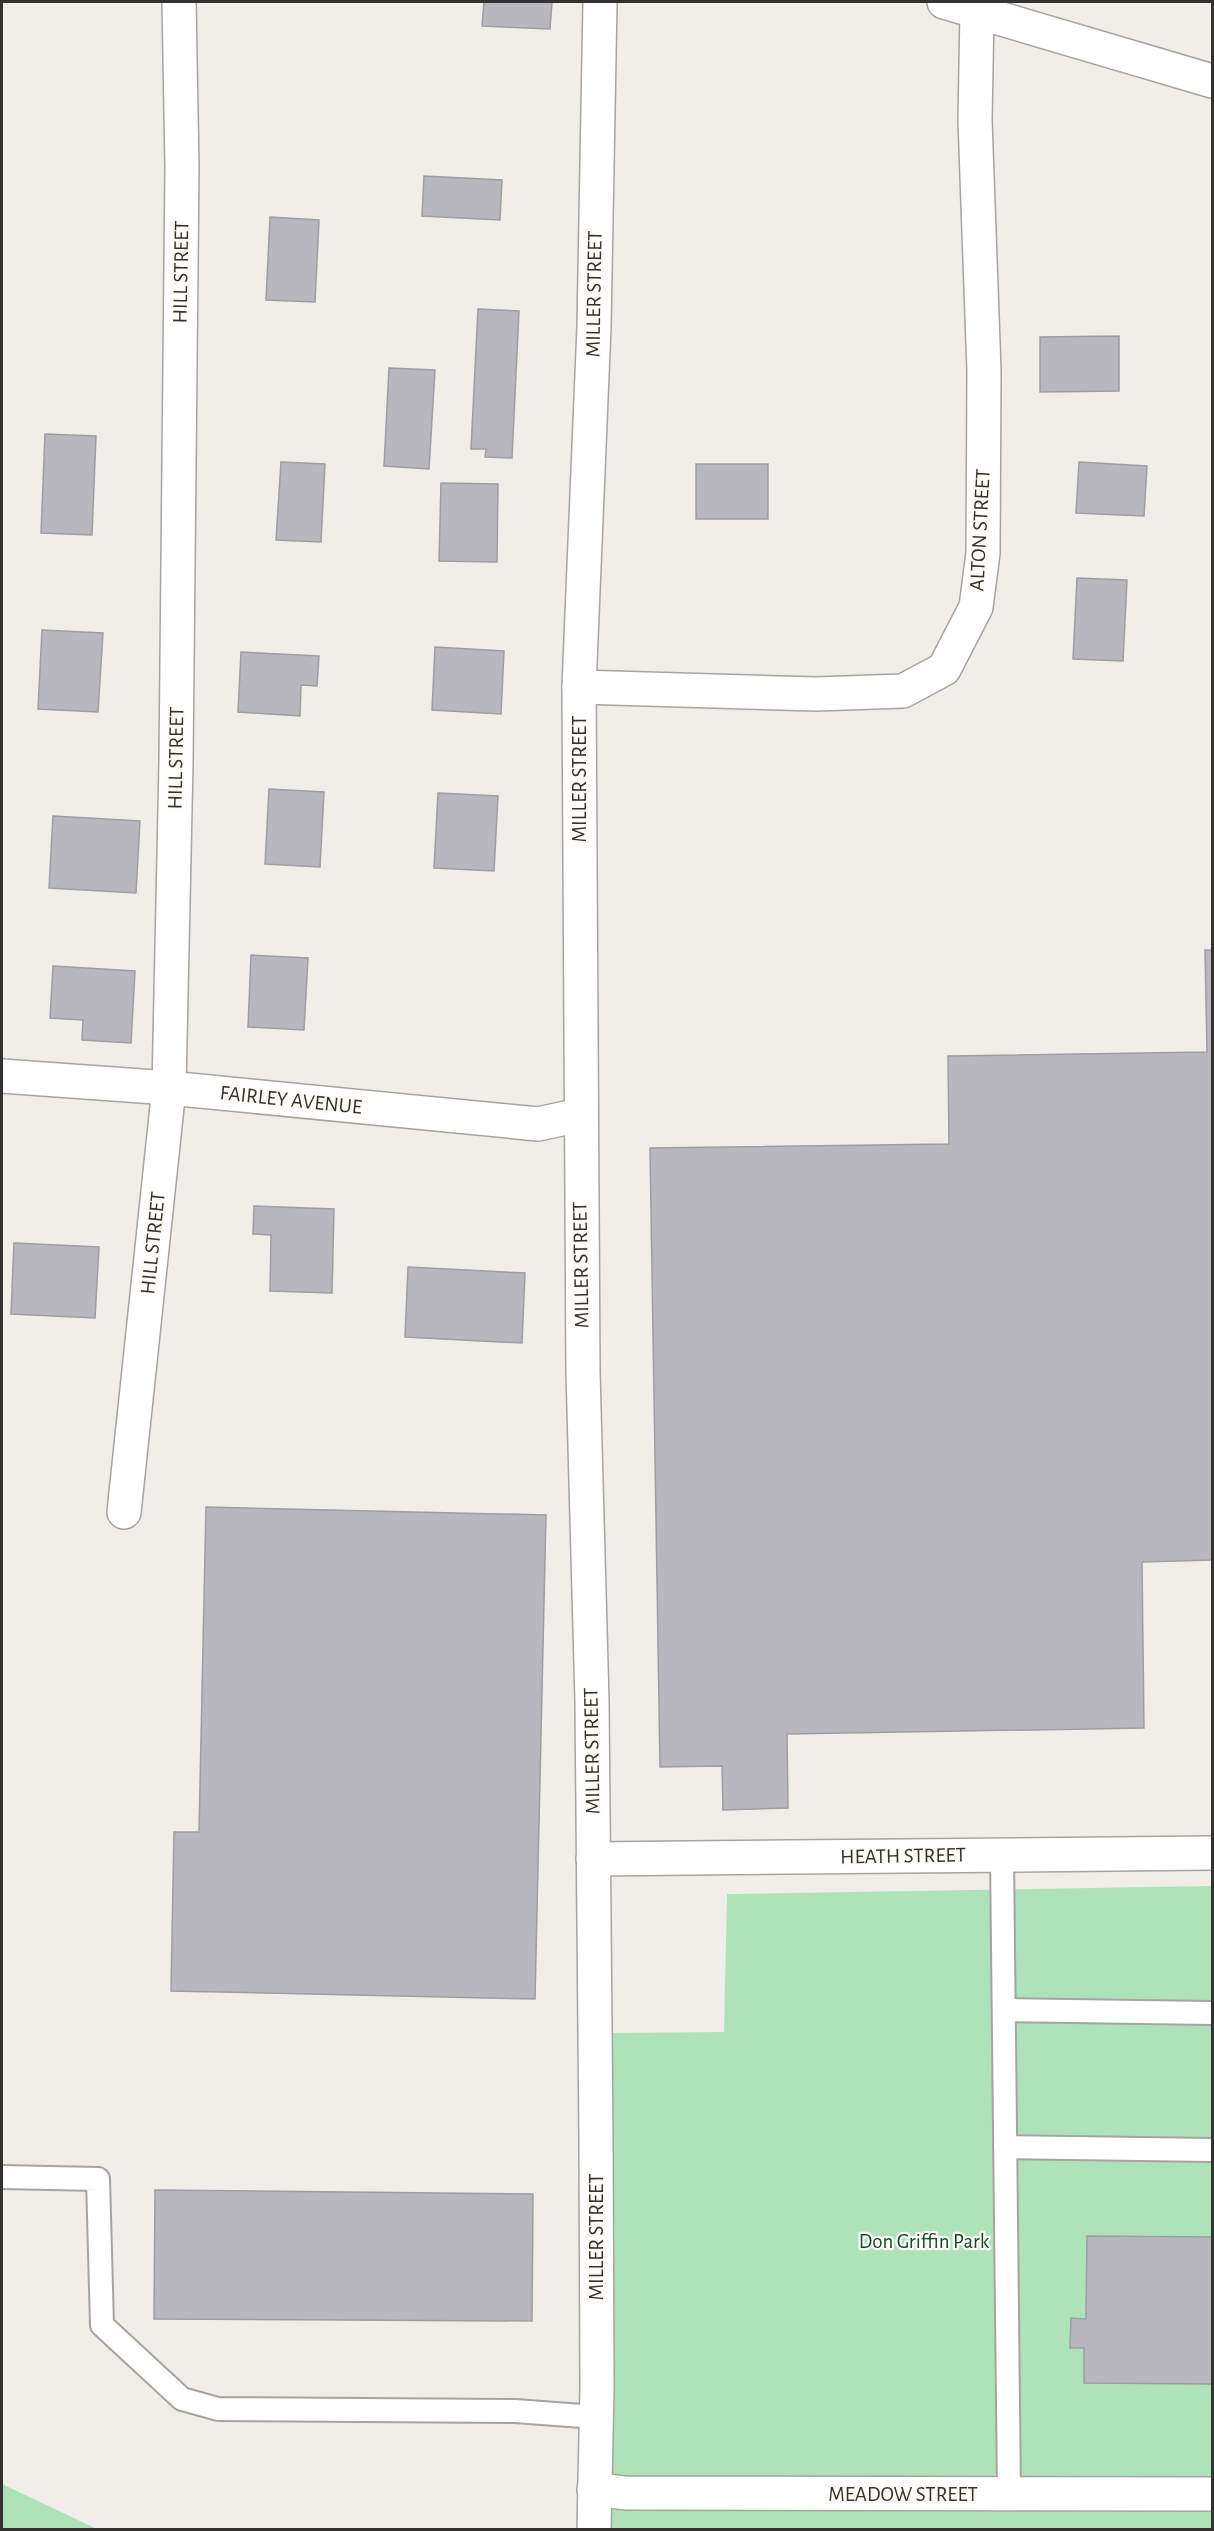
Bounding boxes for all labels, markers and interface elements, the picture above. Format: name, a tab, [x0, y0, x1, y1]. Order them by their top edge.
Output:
street label: HILL STREET	[170, 220, 192, 324]
street label: MILLER STREET	[582, 230, 606, 358]
street label: ALTON STREET	[966, 468, 994, 592]
street label: HILL STREET	[165, 706, 187, 810]
street label: MILLER STREET	[569, 716, 590, 842]
street label: FAIRLEY AVENUE	[219, 1082, 363, 1118]
street label: HILL STREET	[137, 1191, 169, 1295]
street label: MILLER STREET	[569, 1201, 593, 1329]
street label: MILLER STREET	[580, 1687, 604, 1815]
street label: HEATH STREET	[840, 1844, 966, 1868]
street label: MILLER STREET	[586, 2174, 607, 2300]
park label: Don Griffin Park	[859, 2231, 990, 2252]
street label: MEADOW STREET	[828, 2484, 978, 2505]

